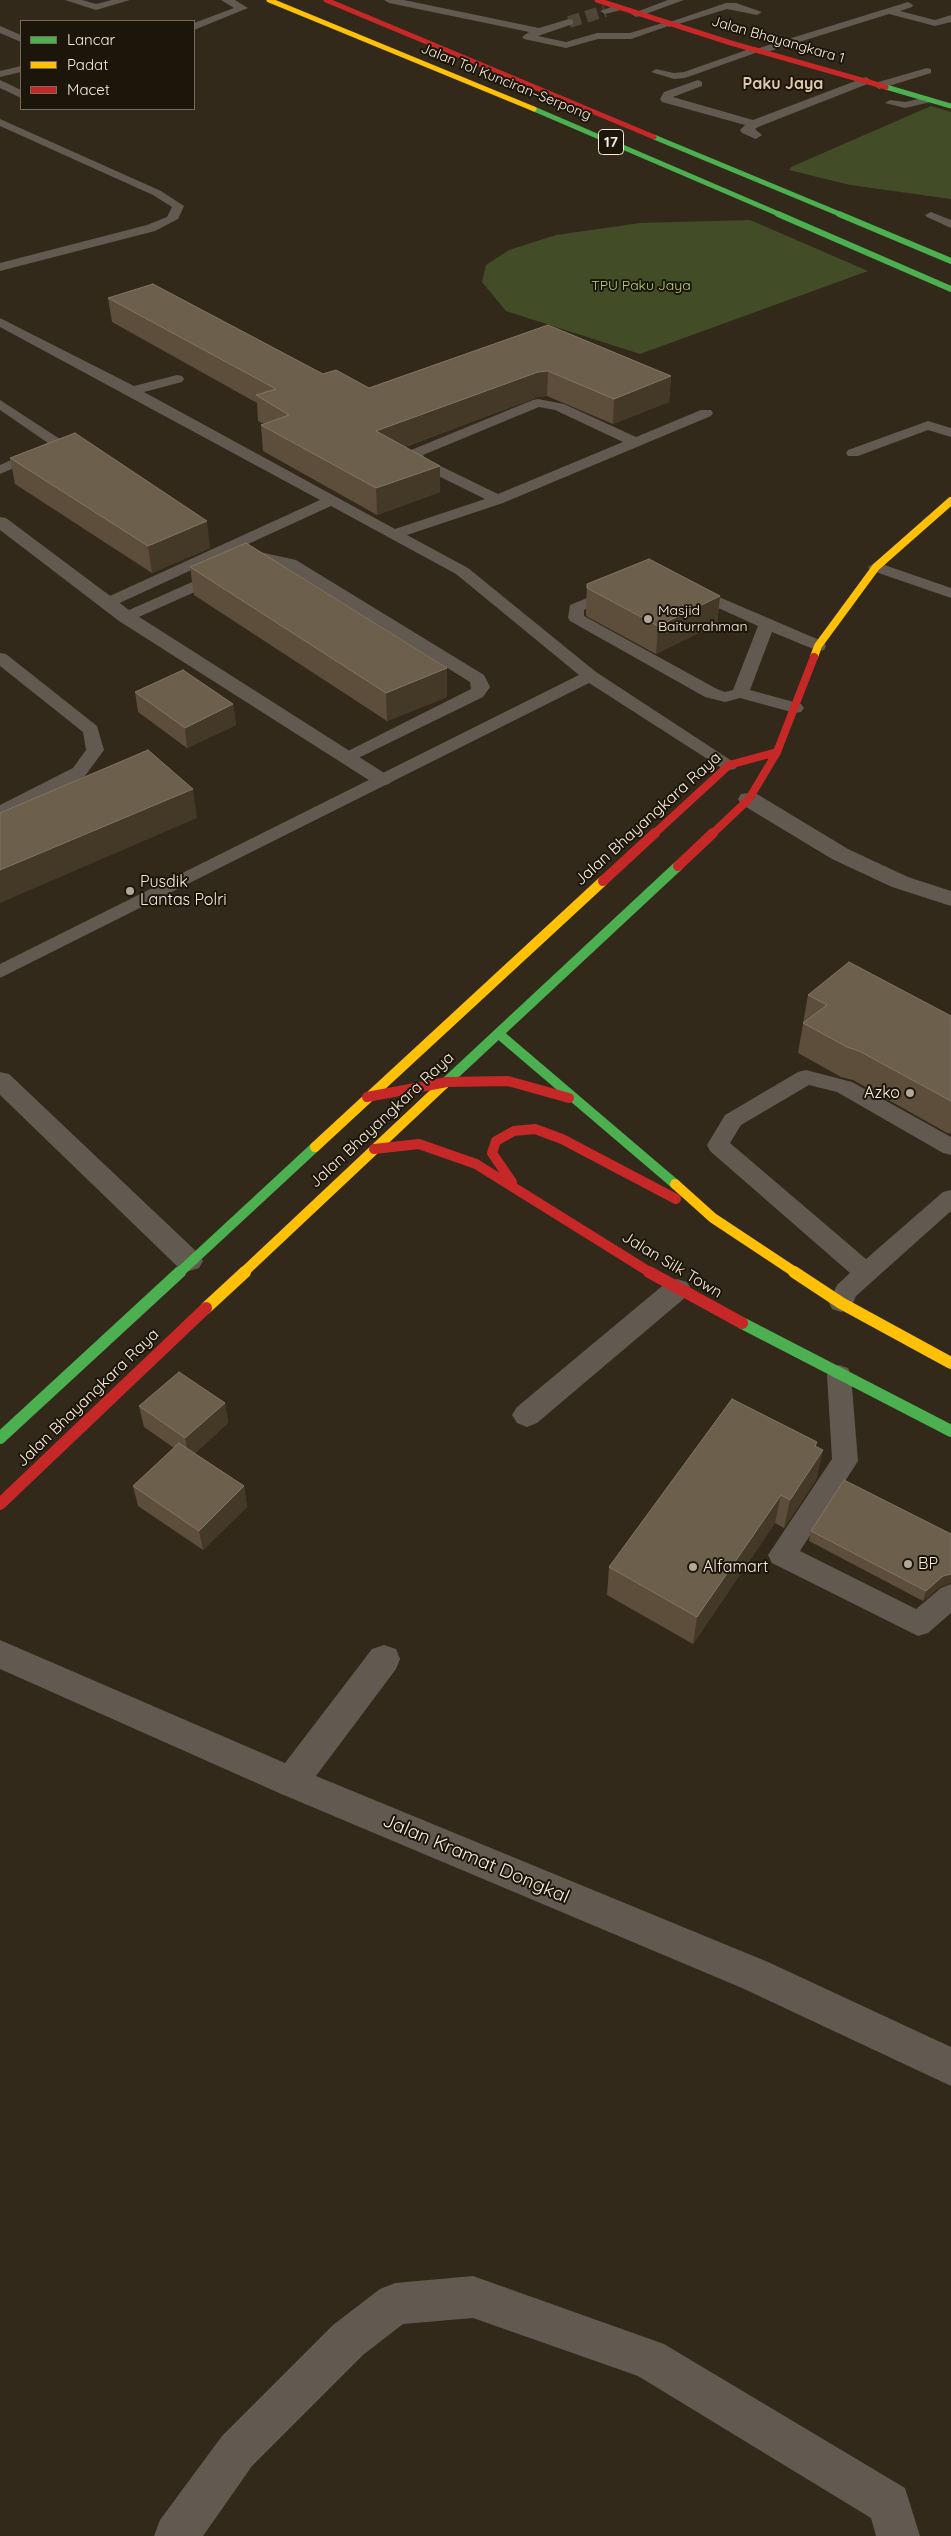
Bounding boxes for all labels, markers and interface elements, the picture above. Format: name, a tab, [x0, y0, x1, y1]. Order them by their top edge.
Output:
street label: Jalan Bhayangkara 1	[710, 13, 846, 67]
legend	[20, 20, 195, 110]
text: Lancar	[67, 30, 115, 49]
street label: Jalan Tol Kunciran–Serpong	[419, 40, 593, 124]
text: Padat	[67, 55, 108, 74]
district label: Paku Jaya	[743, 74, 823, 94]
text: Macet	[67, 80, 110, 99]
road number: 17	[598, 130, 624, 154]
park label: TPU Paku Jaya	[591, 278, 691, 294]
place label: Masjid Baiturrahman	[658, 603, 748, 636]
marker: Masjid Baiturrahman	[642, 613, 654, 625]
street label: Jalan Bhayangkara Raya	[571, 748, 725, 890]
place label: Pusdik Lantas Polri	[140, 872, 227, 910]
marker: Pusdik Lantas Polri	[124, 885, 136, 897]
street label: Jalan Bhayangkara Raya	[306, 1048, 458, 1192]
place label: Azko	[864, 1083, 900, 1103]
marker: Azko	[904, 1087, 916, 1099]
street label: Jalan Silk Town	[618, 1228, 726, 1302]
street label: Jalan Bhayangkara Raya	[13, 1325, 163, 1471]
place label: BP	[918, 1554, 938, 1574]
place label: Alfamart	[703, 1557, 768, 1577]
marker: BP	[902, 1558, 914, 1570]
marker: Alfamart	[687, 1561, 699, 1573]
street label: Jalan Kramat Dongkal	[379, 1809, 573, 1909]

